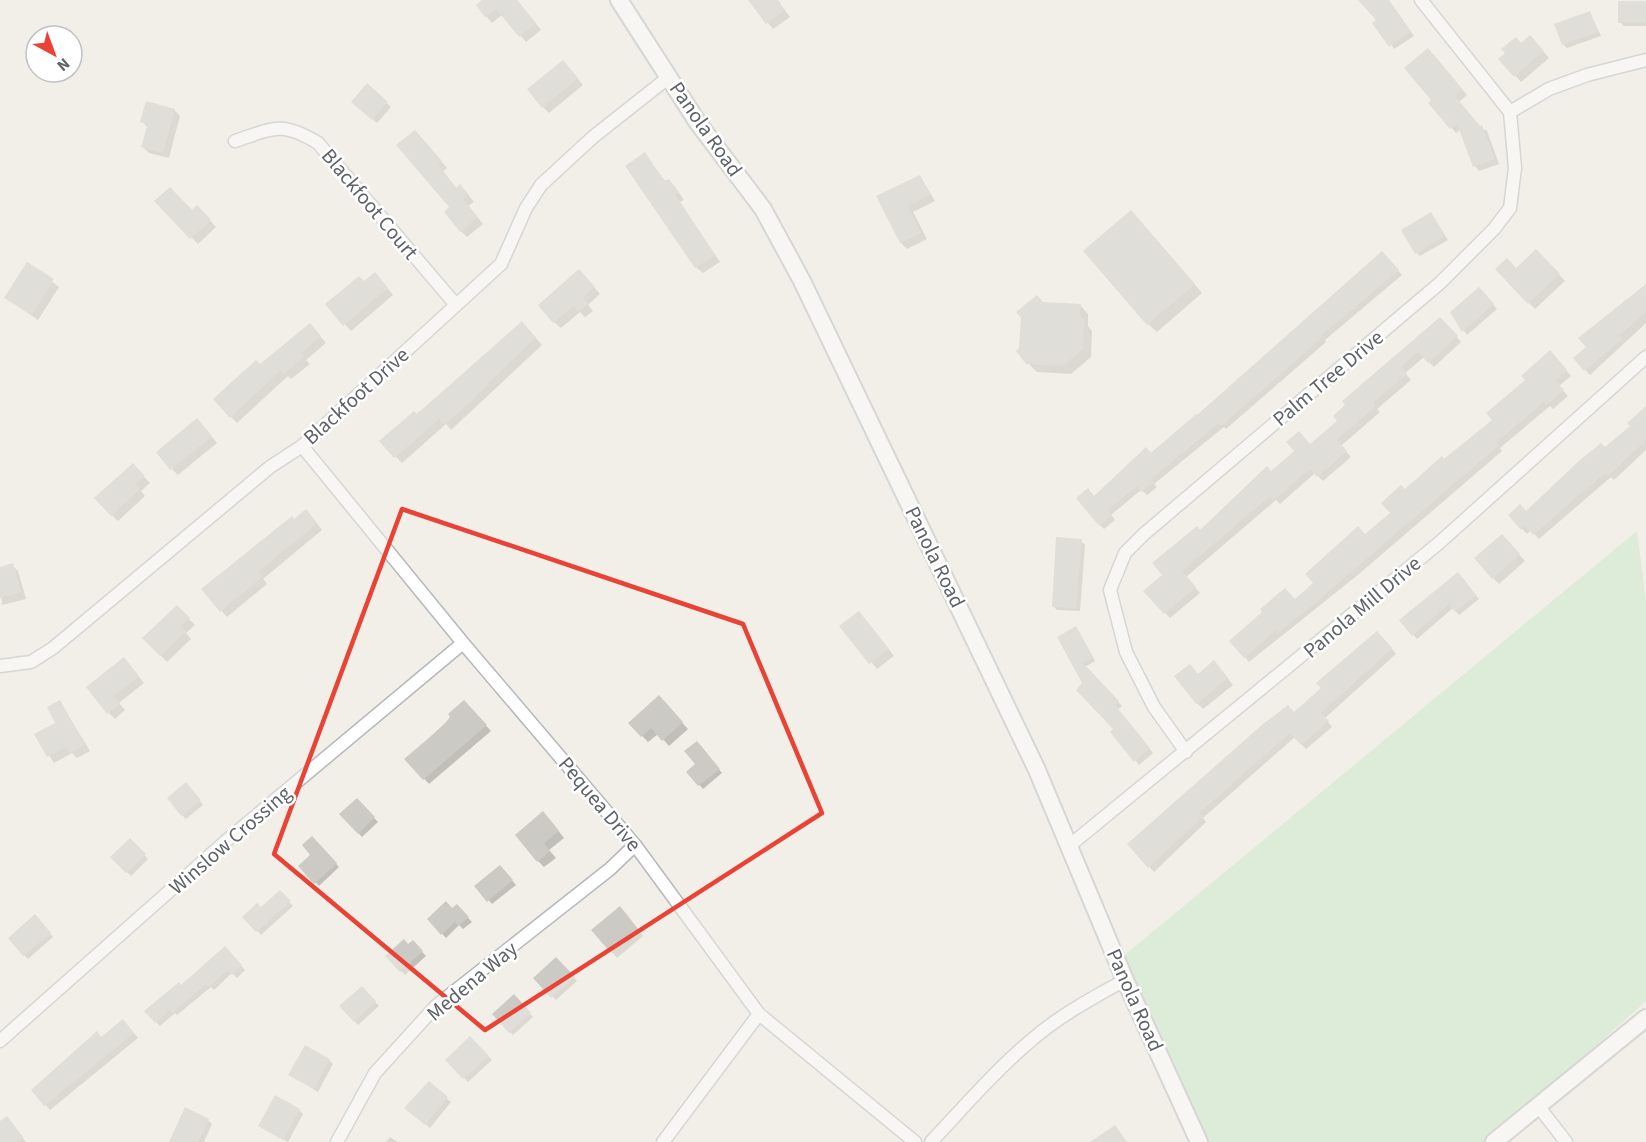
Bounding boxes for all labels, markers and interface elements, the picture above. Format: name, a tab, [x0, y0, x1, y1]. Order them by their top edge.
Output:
north arrow	[24, 24, 84, 84]
text: N	[52, 53, 74, 76]
street label: Panola Road	[662, 75, 750, 183]
street label: Blackfoot Court	[314, 142, 426, 266]
street label: Palm Tree Drive	[1266, 323, 1390, 433]
street label: Blackfoot Drive	[296, 340, 416, 452]
street label: Panola Road	[897, 501, 973, 613]
street label: Panola Mill Drive	[1297, 549, 1427, 665]
street label: Pequea Drive	[551, 750, 649, 858]
street label: Winslow Crossing	[162, 778, 298, 902]
street label: Medena Way	[420, 934, 524, 1028]
street label: Panola Road	[1099, 944, 1171, 1056]

